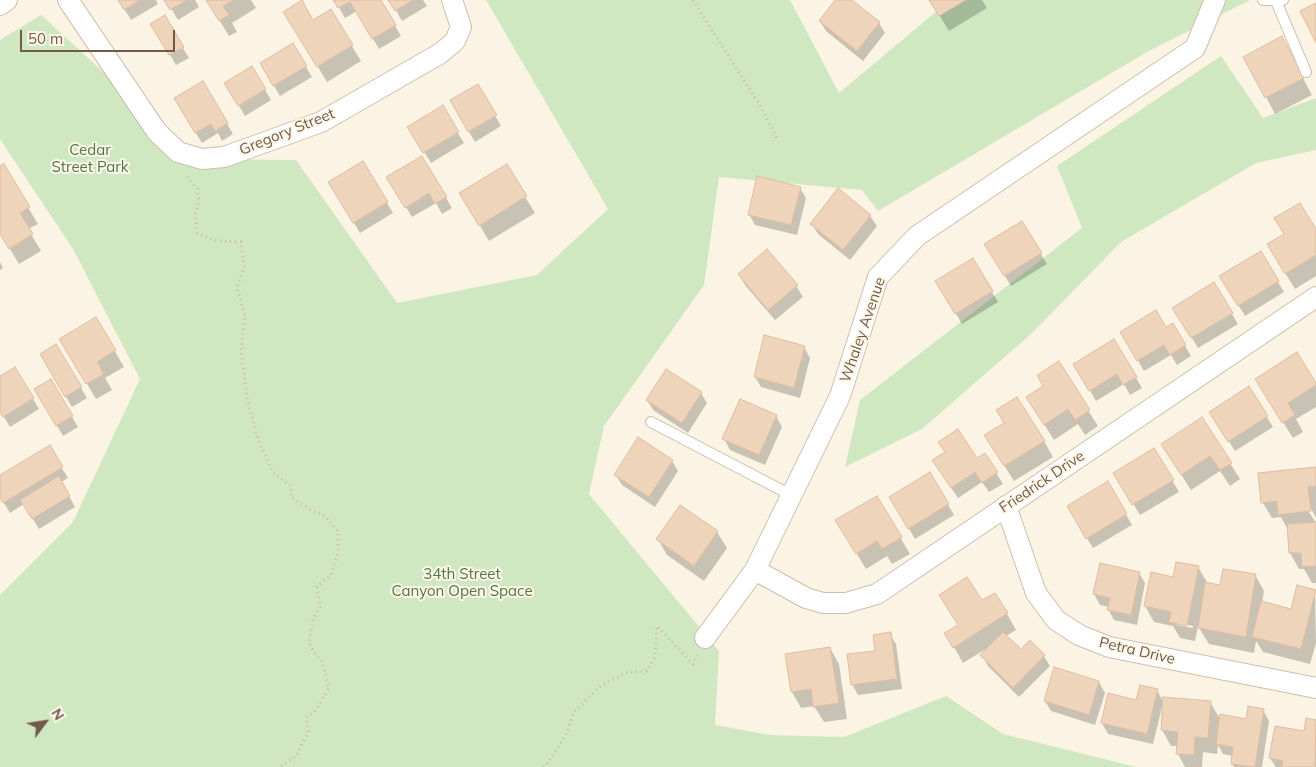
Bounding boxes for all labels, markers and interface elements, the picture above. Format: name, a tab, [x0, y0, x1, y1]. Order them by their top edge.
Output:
scale bar	[22, 20, 178, 52]
text: 50 m	[28, 29, 63, 48]
street label: Gregory Street	[237, 105, 337, 159]
park label: Cedar Street Park	[52, 141, 128, 176]
street label: Whaley Avenue	[837, 275, 889, 385]
street label: Friedrick Drive	[996, 447, 1088, 517]
park label: 34th Street Canyon Open Space	[391, 565, 533, 600]
street label: Petra Drive	[1097, 634, 1177, 668]
north arrow	[20, 697, 70, 747]
text: N	[47, 705, 68, 723]

